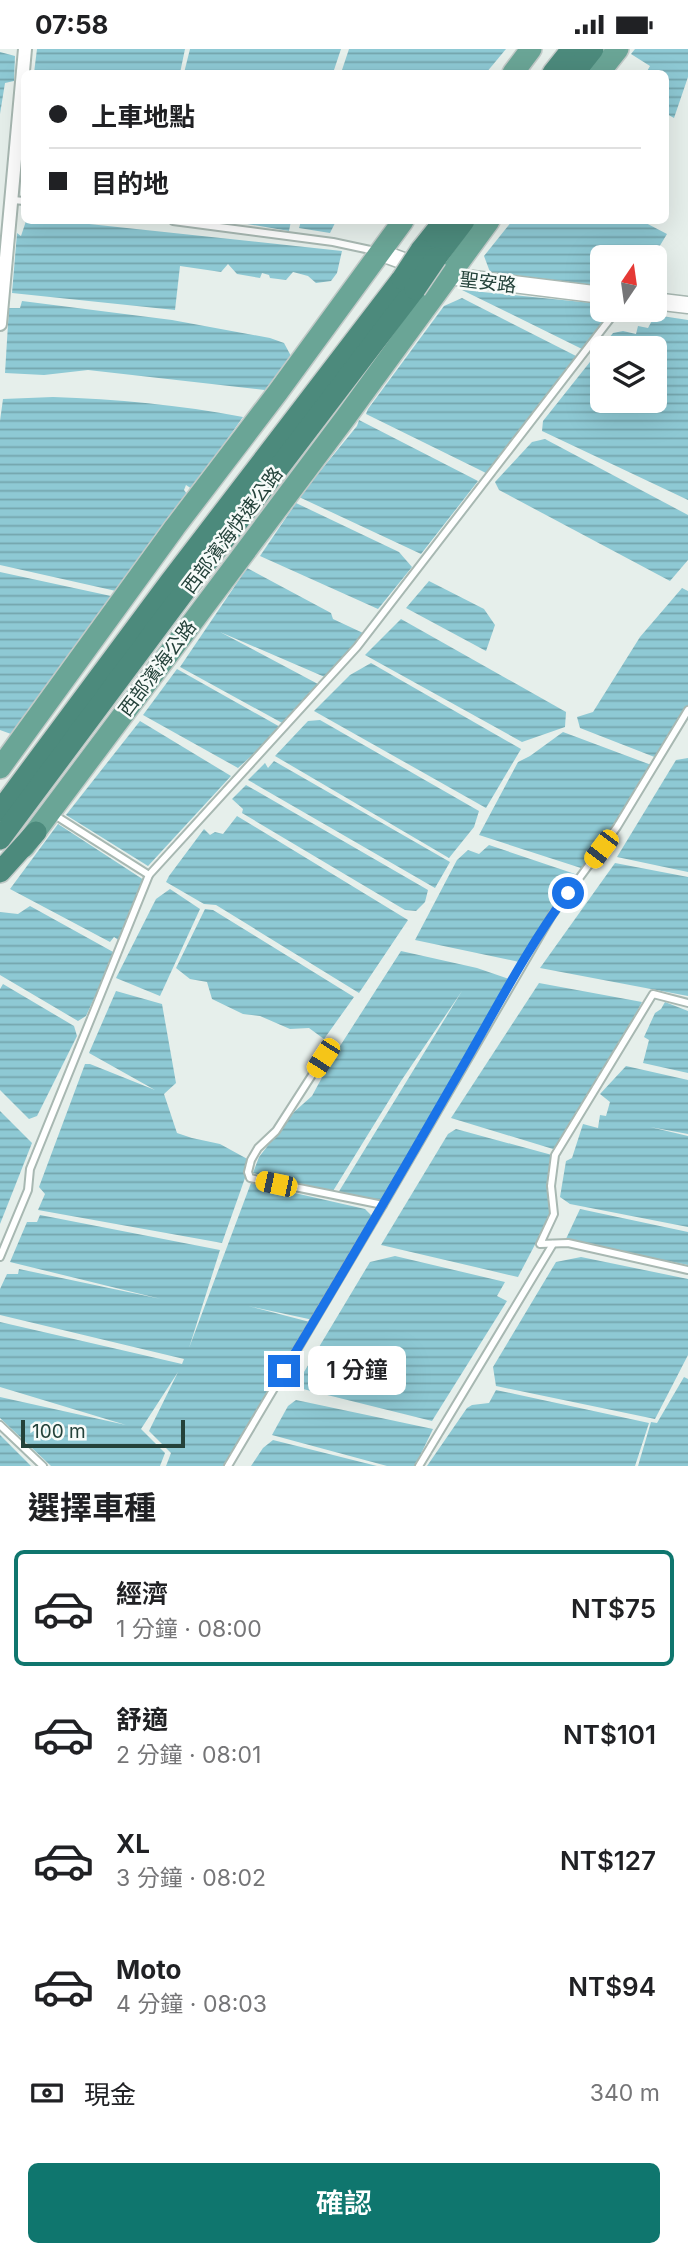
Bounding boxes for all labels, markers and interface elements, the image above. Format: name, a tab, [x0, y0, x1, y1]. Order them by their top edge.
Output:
text: 07:58	[35, 9, 109, 40]
text: 上車地點	[91, 101, 195, 132]
text: 目的地	[91, 168, 169, 199]
north arrow	[590, 245, 667, 322]
map controls	[590, 245, 667, 413]
street label: 聖安路	[458, 268, 518, 297]
button: layers	[590, 336, 667, 413]
street label: 西部濱海快速公路	[177, 463, 287, 598]
street label: 西部濱海公路	[114, 616, 201, 721]
car	[580, 826, 623, 872]
route start	[552, 877, 584, 909]
car	[303, 1035, 344, 1081]
car	[254, 1169, 299, 1199]
callout: 1 分鐘	[308, 1347, 406, 1395]
route end	[268, 1355, 300, 1387]
text: 1 分鐘	[326, 1356, 388, 1384]
scale bar	[21, 1417, 186, 1449]
text: 100 m	[32, 1420, 86, 1443]
text: 選擇車種	[28, 1488, 156, 1527]
icon: car	[32, 1577, 95, 1640]
text: 經濟	[116, 1578, 168, 1609]
text: NT$75	[571, 1593, 656, 1624]
text: 1 分鐘 · 08:00	[116, 1615, 262, 1643]
icon: car	[32, 1703, 95, 1766]
text: 舒適	[116, 1704, 168, 1735]
text: NT$101	[563, 1719, 656, 1750]
text: 2 分鐘 · 08:01	[116, 1741, 261, 1769]
text: XL	[116, 1828, 150, 1859]
icon: car	[32, 1829, 95, 1892]
text: NT$127	[560, 1845, 656, 1876]
text: 3 分鐘 · 08:02	[116, 1864, 266, 1892]
text: Moto	[116, 1954, 181, 1985]
icon: car	[32, 1955, 95, 2018]
text: NT$94	[568, 1971, 656, 2002]
text: 4 分鐘 · 08:03	[116, 1990, 267, 2018]
icon: cash	[28, 2074, 66, 2112]
text: 現金	[84, 2079, 136, 2110]
text: 340 m	[590, 2079, 660, 2107]
button: 確認	[28, 2163, 660, 2243]

